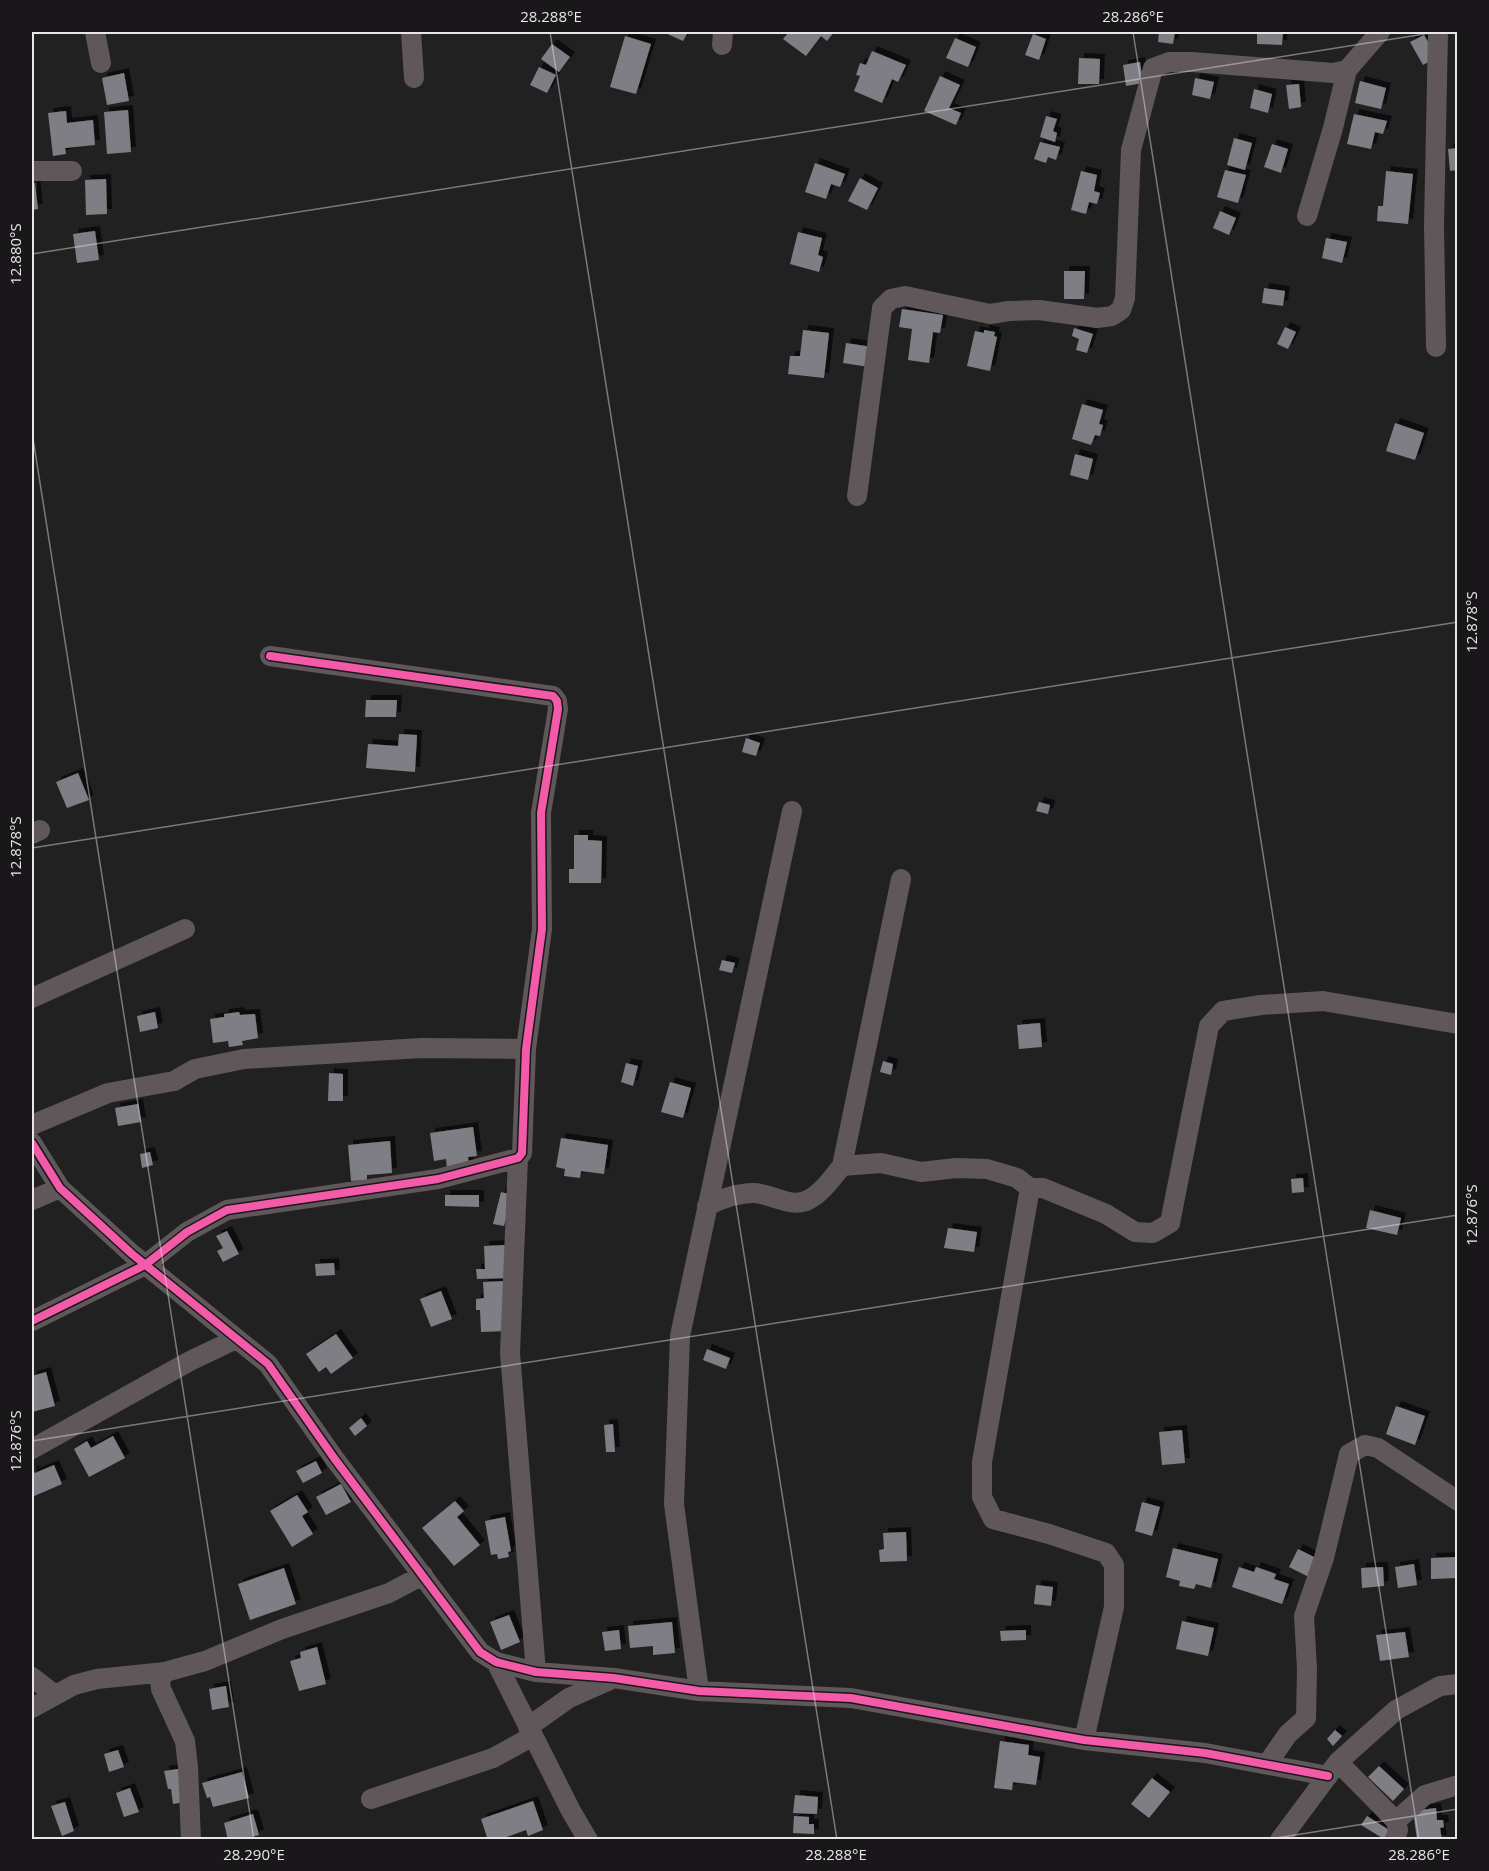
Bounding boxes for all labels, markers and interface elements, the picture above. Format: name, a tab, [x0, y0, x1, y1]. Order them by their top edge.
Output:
text: 28.288°E	[520, 6, 582, 26]
text: 28.286°E	[1102, 6, 1164, 26]
text: 12.880°S	[5, 223, 25, 285]
text: 12.878°S	[1461, 591, 1481, 653]
text: 12.878°S	[5, 816, 25, 878]
text: 12.876°S	[1461, 1184, 1481, 1246]
text: 12.876°S	[5, 1410, 25, 1472]
text: 28.290°E	[223, 1844, 285, 1864]
text: 28.288°E	[805, 1844, 867, 1864]
text: 28.286°E	[1388, 1844, 1450, 1864]

